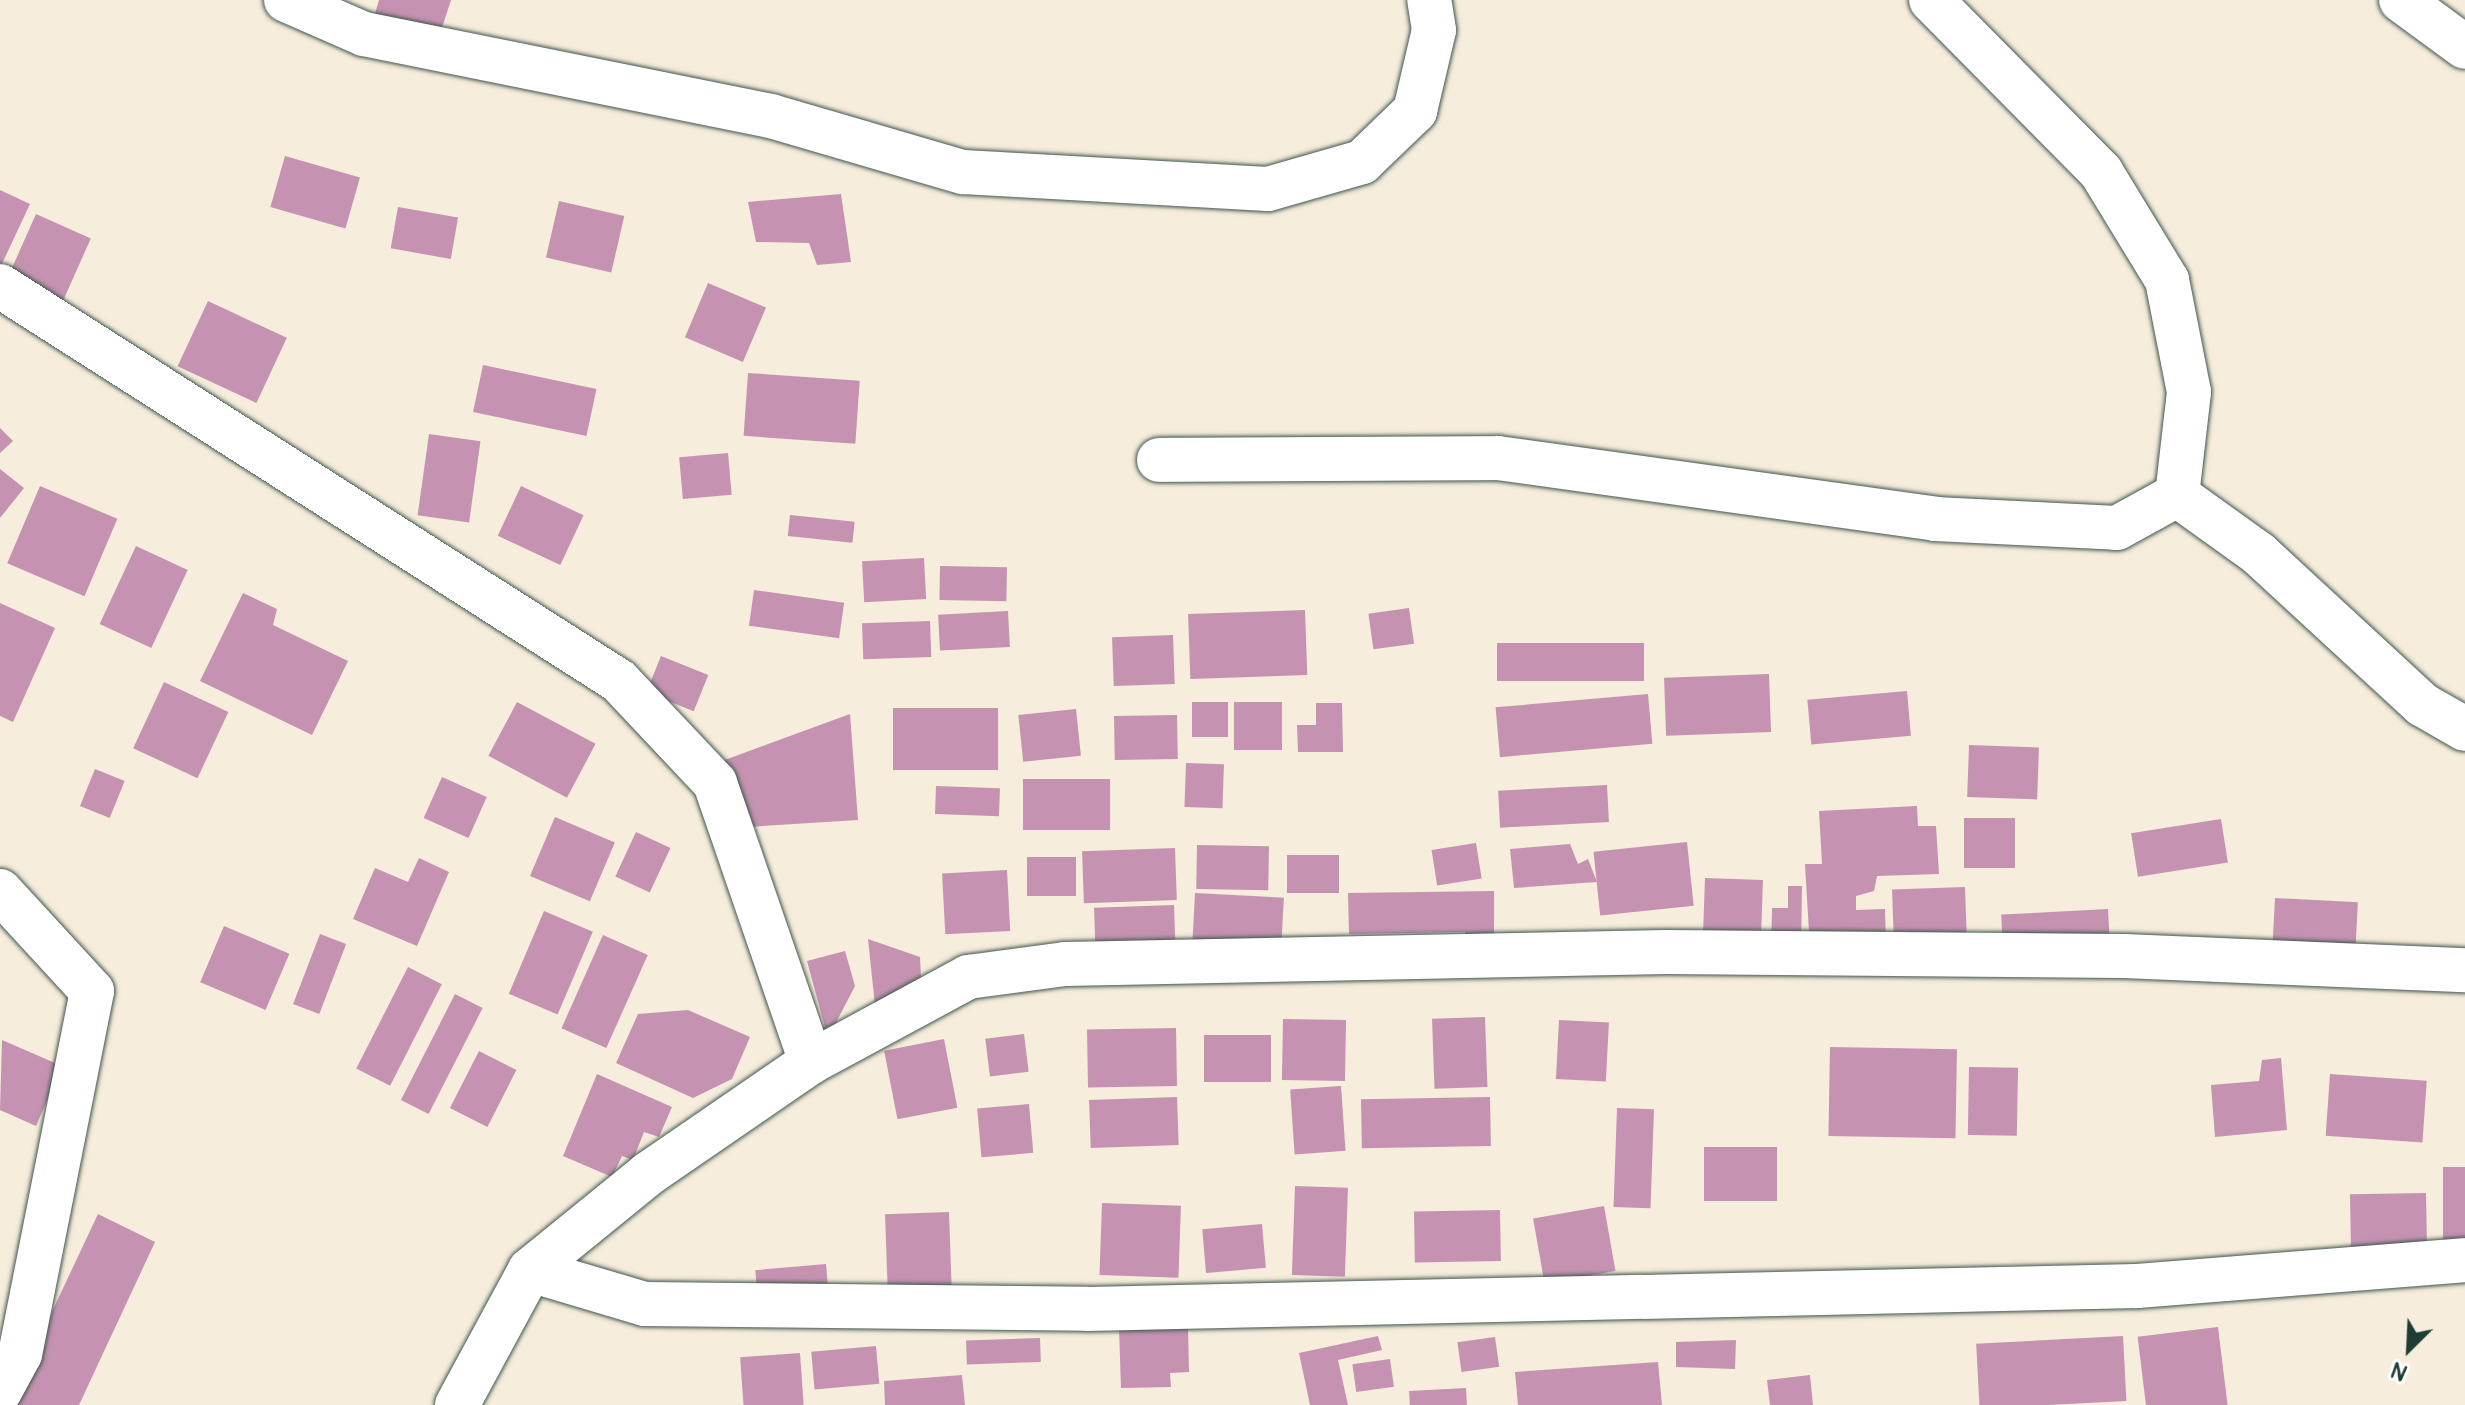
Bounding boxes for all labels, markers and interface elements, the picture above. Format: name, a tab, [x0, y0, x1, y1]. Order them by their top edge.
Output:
north arrow	[2369, 1309, 2449, 1389]
text: N	[2387, 1355, 2412, 1387]

